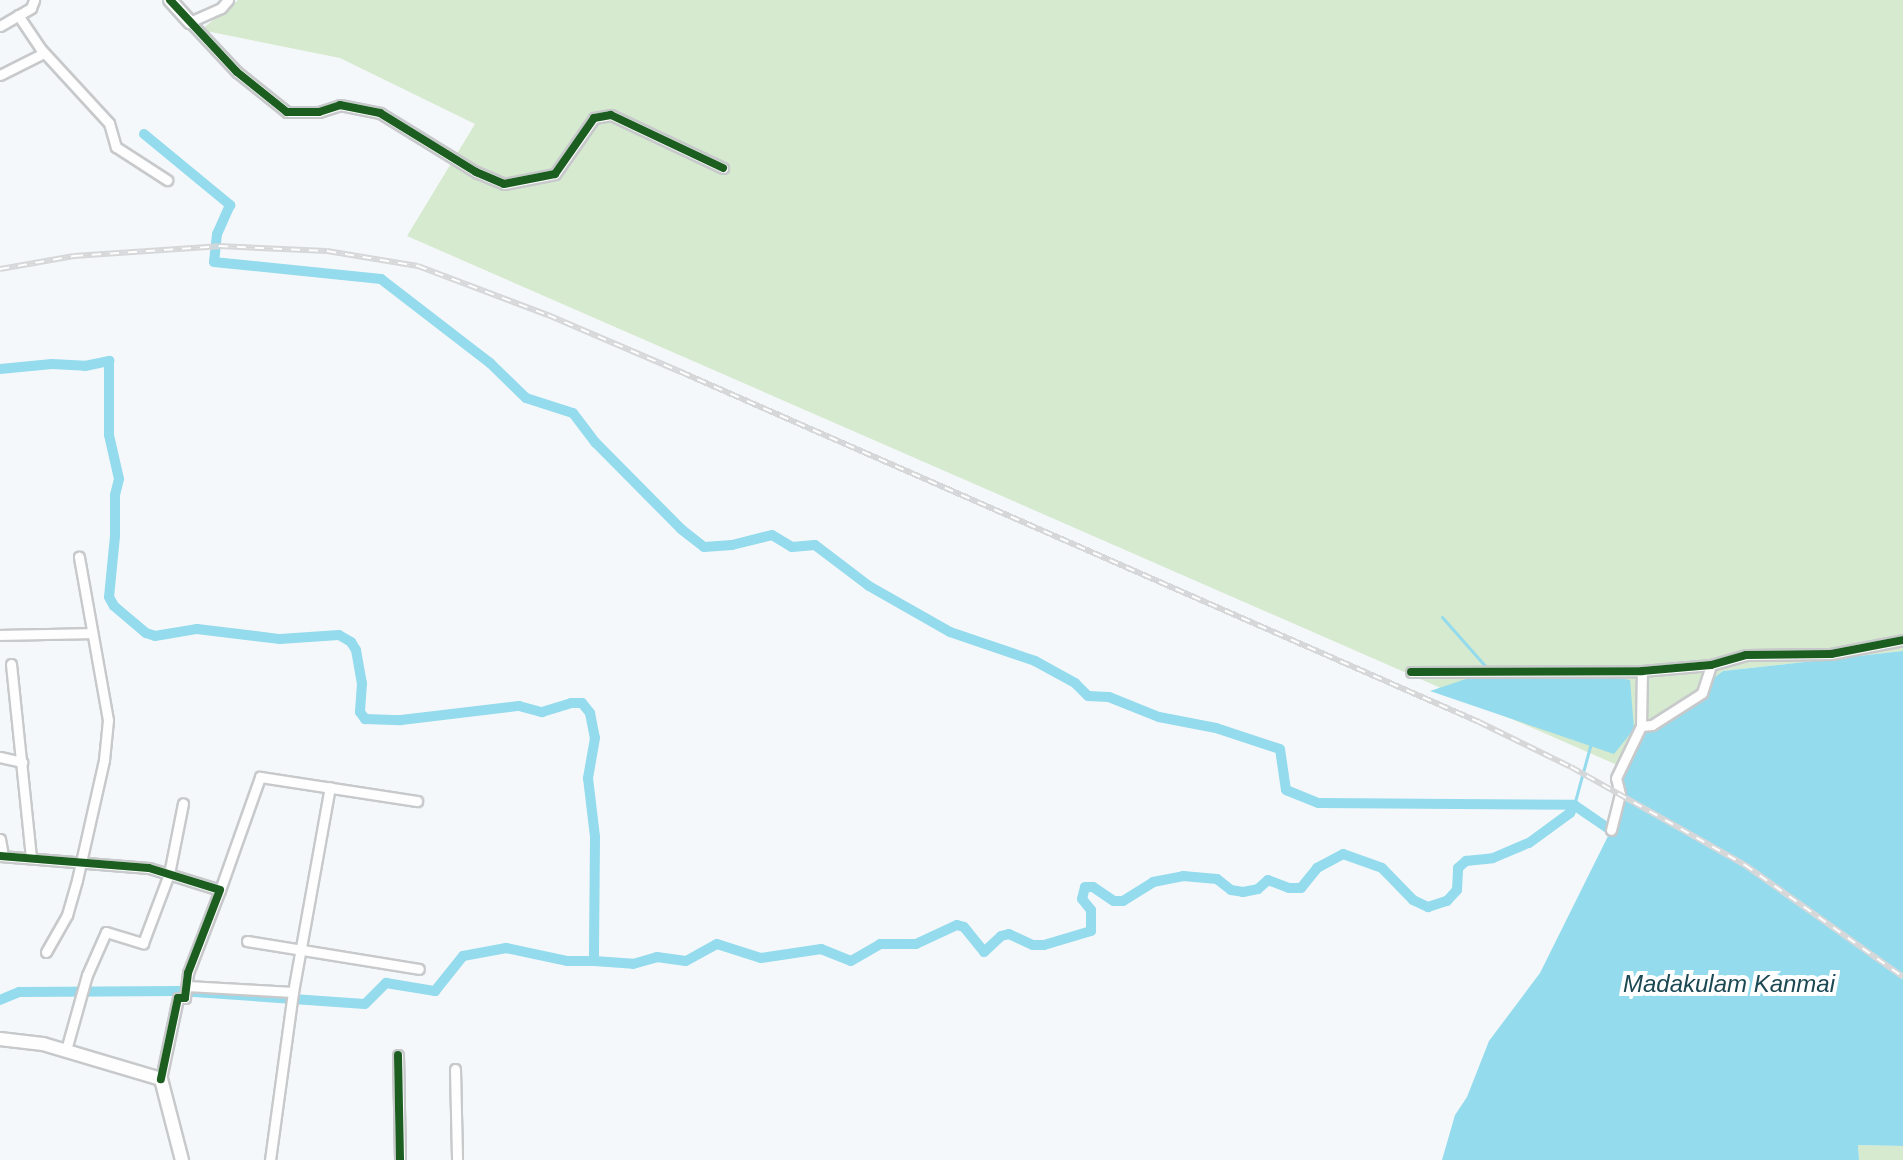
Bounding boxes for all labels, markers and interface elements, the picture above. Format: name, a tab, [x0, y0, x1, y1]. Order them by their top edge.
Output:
water label: Madakulam Kanmai	[1623, 970, 1835, 998]

